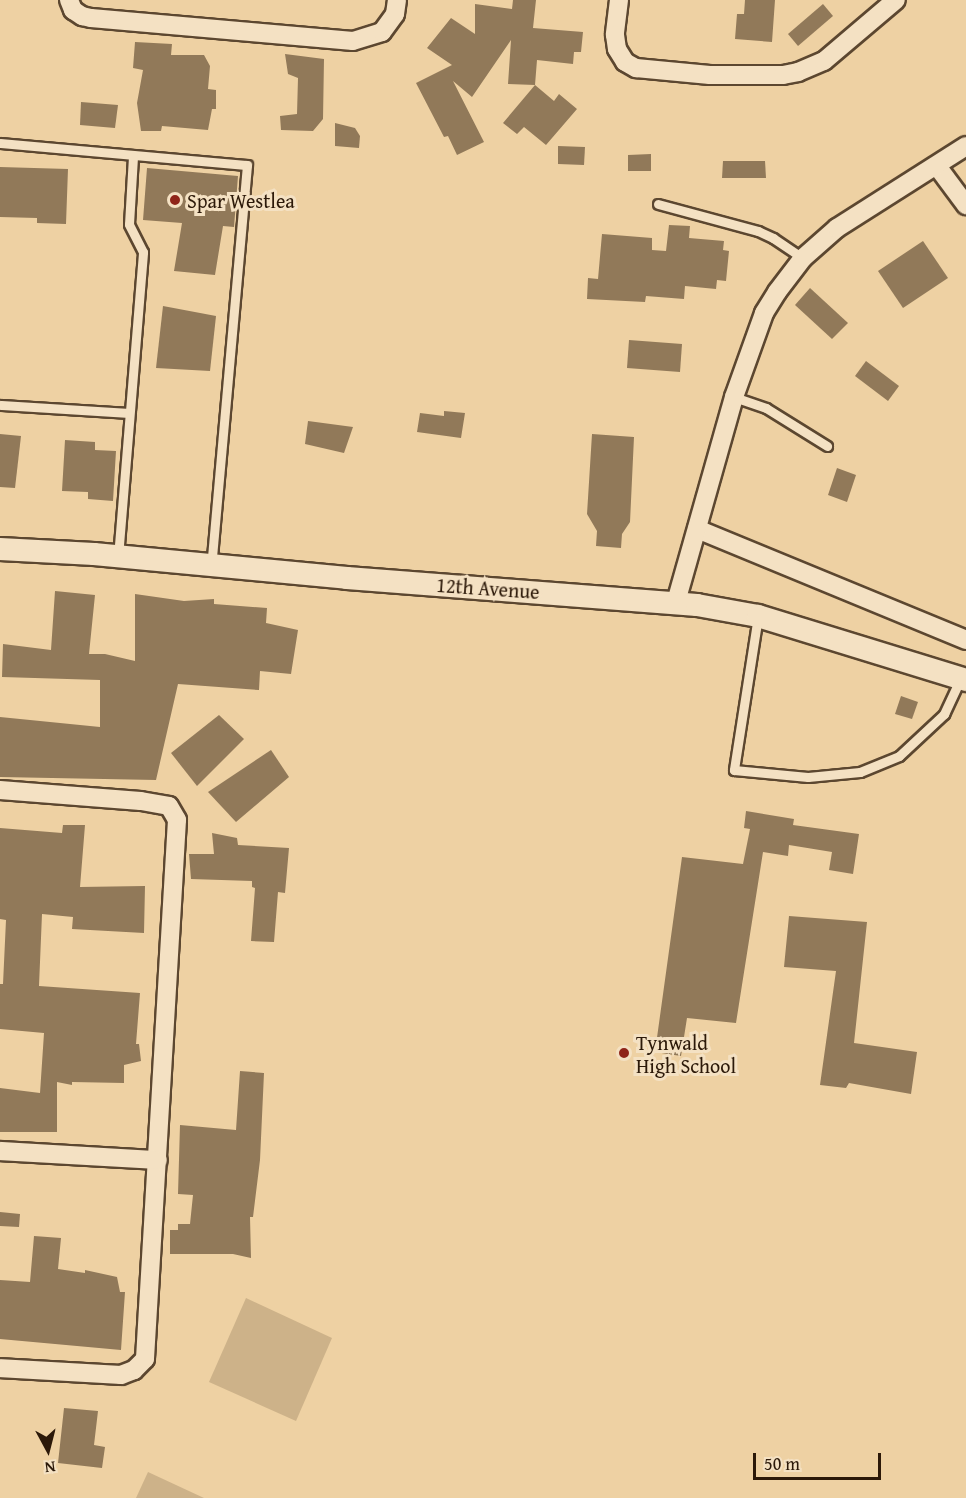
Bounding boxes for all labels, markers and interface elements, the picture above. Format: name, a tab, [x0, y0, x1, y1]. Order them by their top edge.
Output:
place label: Spar Westlea	[187, 188, 295, 212]
marker: Spar Westlea	[168, 193, 182, 207]
street label: 12th Avenue	[436, 572, 540, 604]
place label: Tynwald High School	[636, 1030, 736, 1077]
marker: Tynwald High School	[617, 1046, 631, 1060]
north arrow	[18, 1420, 78, 1480]
scale bar	[756, 1441, 884, 1479]
text: 50 m	[764, 1450, 800, 1477]
text: N	[43, 1455, 57, 1480]

